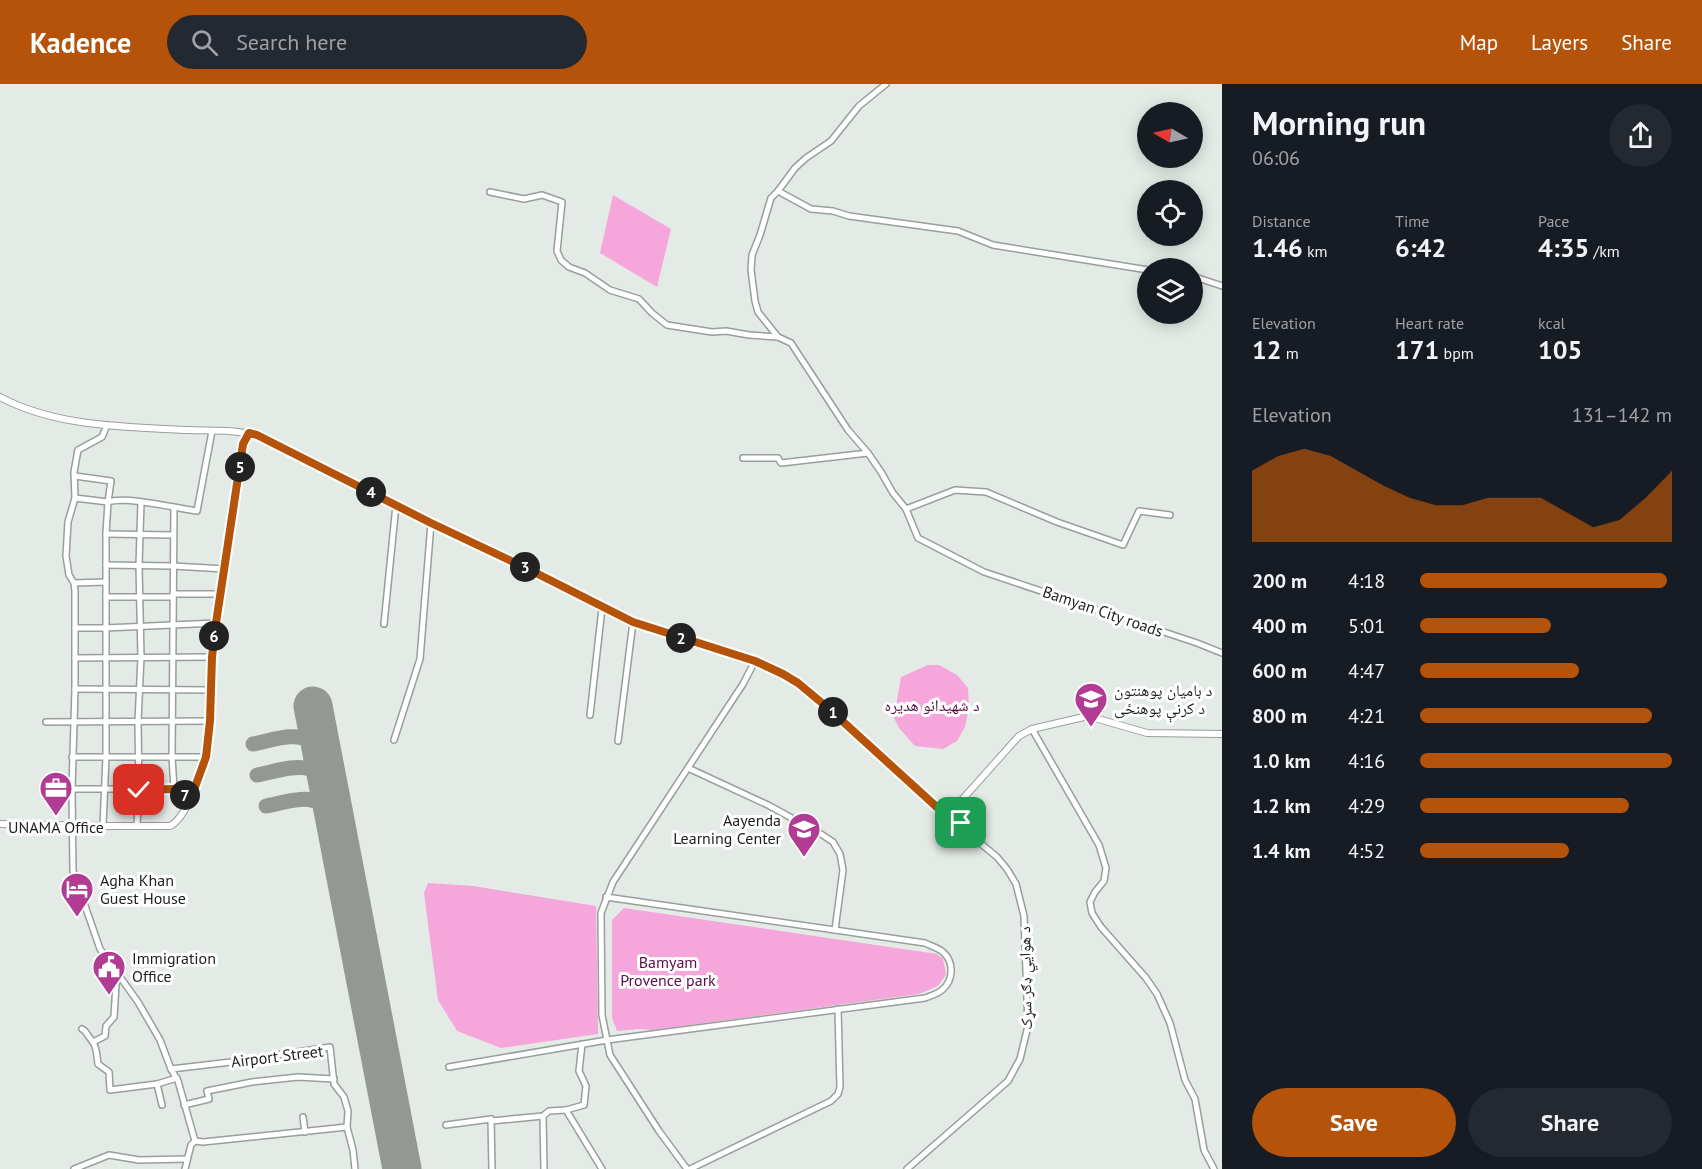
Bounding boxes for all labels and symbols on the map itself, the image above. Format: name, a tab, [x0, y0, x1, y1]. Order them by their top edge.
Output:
north arrow	[1137, 102, 1203, 168]
pin: 5	[225, 452, 255, 482]
pin: 4	[356, 477, 386, 507]
pin: 3	[510, 552, 540, 582]
street label: Bamyan City roads	[1040, 581, 1166, 641]
pin: 6	[199, 621, 229, 651]
pin: 2	[666, 623, 696, 653]
place label: د بامیان پوهنتون د کرنې پوهنځی	[1114, 680, 1213, 723]
school or university icon: د بامیان پوهنتون د کرنې پوهنځی	[1073, 681, 1109, 728]
park label: د شهیدانو هدیره	[884, 695, 980, 715]
pin: 1	[818, 697, 848, 727]
pin	[113, 764, 164, 815]
office icon: UNAMA Office	[38, 770, 74, 817]
pin: 7	[170, 780, 200, 810]
pin	[935, 797, 986, 848]
place label: Aayenda Learning Center	[673, 810, 782, 848]
school or university icon: Aayenda Learning Center	[786, 811, 822, 858]
place label: UNAMA Office	[8, 817, 104, 837]
place label: Agha Khan Guest House	[100, 870, 186, 908]
hotel icon: Agha Khan Guest House	[59, 871, 95, 918]
street label: د هوايي ډګر سړک	[1014, 926, 1039, 1030]
place label: Immigration Office	[132, 948, 216, 986]
public building icon: Immigration Office	[91, 949, 127, 996]
park label: Bamyam Provence park	[620, 952, 716, 990]
street label: Airport Street	[230, 1040, 325, 1072]

